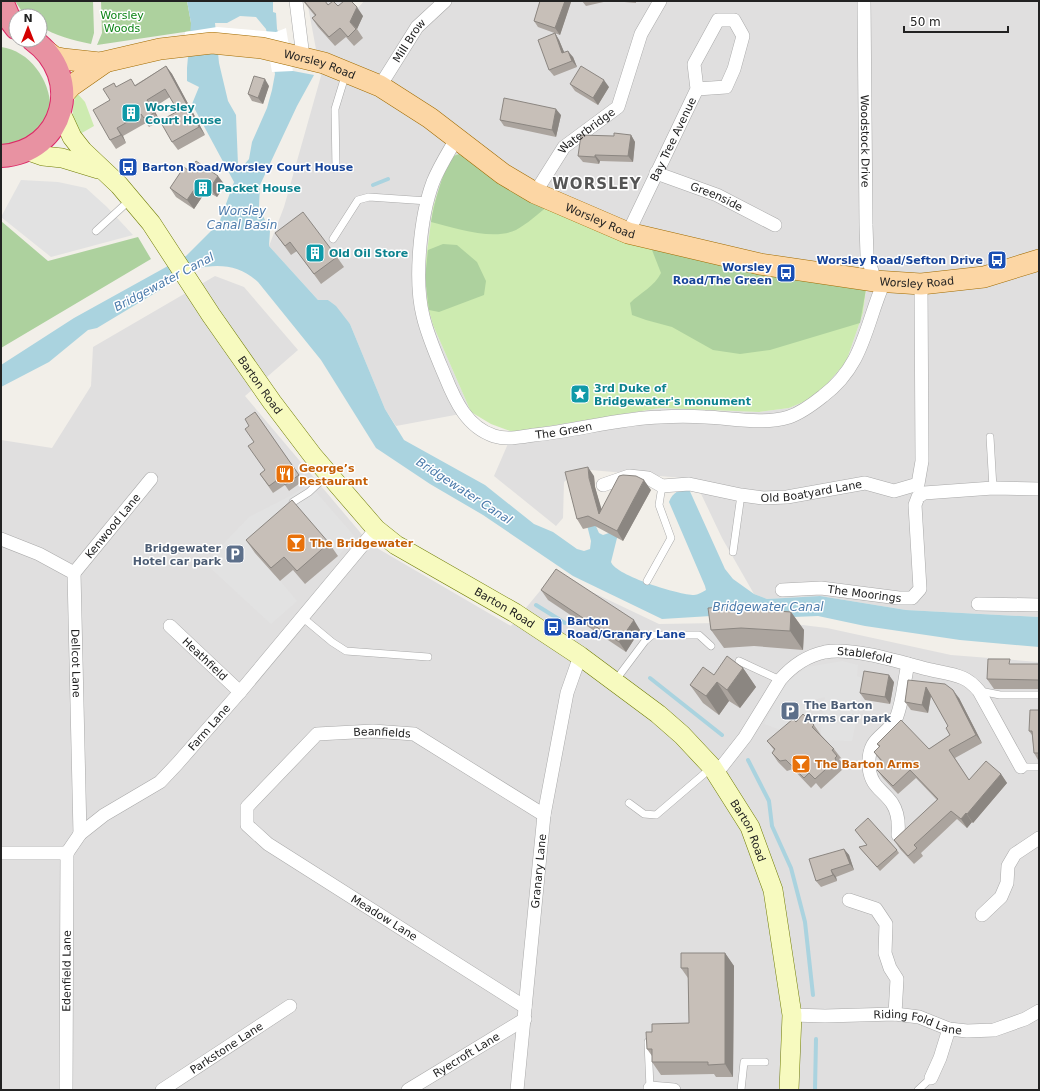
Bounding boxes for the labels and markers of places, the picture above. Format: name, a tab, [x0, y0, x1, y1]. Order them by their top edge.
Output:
place label: Worsley Court House	[145, 101, 222, 127]
building icon: Worsley Court House	[120, 102, 142, 124]
bus stop icon: Barton Road/Worsley Court House	[117, 156, 139, 178]
place label: Barton Road/Worsley Court House	[142, 161, 353, 174]
building icon: Packet House	[192, 177, 214, 199]
place label: Packet House	[217, 182, 301, 195]
building icon: Old Oil Store	[304, 242, 326, 264]
place label: Old Oil Store	[329, 247, 408, 260]
bus stop icon: Worsley Road/Sefton Drive	[986, 249, 1008, 271]
place label: Worsley Road/Sefton Drive	[817, 254, 983, 267]
place label: Worsley Road/The Green	[673, 261, 772, 287]
bus stop icon: Worsley Road/The Green	[775, 262, 797, 284]
place label: 3rd Duke of Bridgewater's monument	[594, 382, 751, 408]
place icon: 3rd Duke of Bridgewater's monument	[569, 383, 591, 405]
place label: George’s Restaurant	[299, 462, 368, 488]
restaurant icon: George’s Restaurant	[274, 463, 296, 485]
bar icon: The Bridgewater	[285, 532, 307, 554]
place label: The Bridgewater	[310, 537, 414, 550]
place label: Bridgewater Hotel car park	[133, 542, 222, 568]
parking icon: Bridgewater Hotel car park	[224, 543, 246, 565]
place label: Barton Road/Granary Lane	[567, 615, 686, 641]
bus stop icon: Barton Road/Granary Lane	[542, 616, 564, 638]
place label: The Barton Arms car park	[804, 699, 892, 725]
parking icon: The Barton Arms car park	[779, 700, 801, 722]
bar icon: The Barton Arms	[790, 753, 812, 775]
place label: The Barton Arms	[815, 758, 920, 771]

